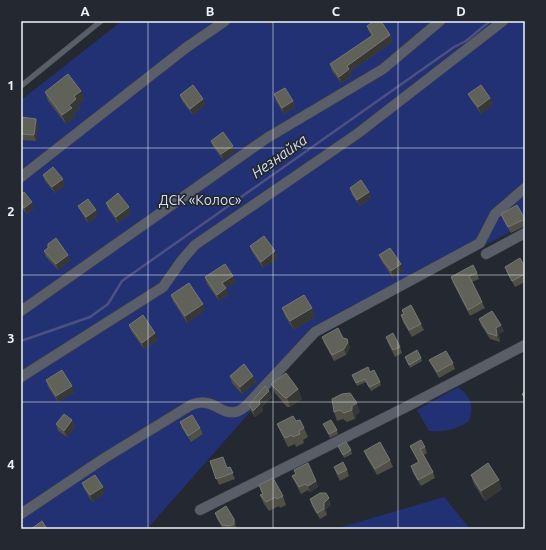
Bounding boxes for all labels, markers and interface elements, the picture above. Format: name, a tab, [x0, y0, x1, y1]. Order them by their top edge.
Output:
text: A	[80, 4, 90, 18]
text: B	[206, 4, 215, 18]
text: C	[332, 4, 341, 18]
text: D	[456, 4, 466, 18]
text: 1	[7, 78, 15, 92]
water label: Незнайка	[248, 131, 310, 181]
park label: ДСК «Колос»	[159, 192, 242, 208]
text: 2	[7, 204, 15, 218]
text: 3	[7, 331, 15, 345]
text: 4	[7, 457, 15, 471]

